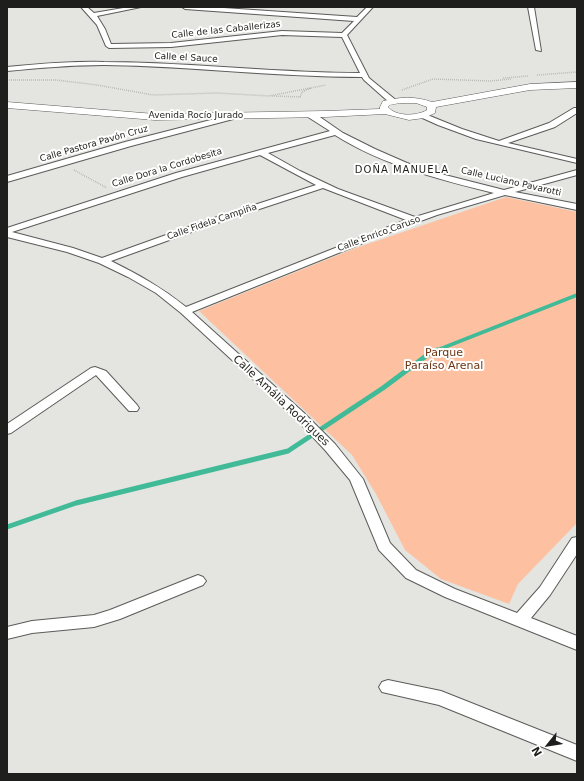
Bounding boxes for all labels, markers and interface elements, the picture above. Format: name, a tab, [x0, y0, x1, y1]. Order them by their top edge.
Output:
street label: Calle de las Caballerizas	[171, 19, 281, 41]
street label: Calle el Sauce	[154, 51, 218, 65]
street label: Avenida Rocío Jurado	[149, 111, 243, 121]
street label: Calle Pastora Pavón Cruz	[39, 123, 149, 165]
street label: Calle Dora la Cordobesita	[111, 146, 223, 190]
district label: DOÑA MANUELA	[355, 164, 449, 176]
street label: Calle Luciano Pavarotti	[460, 165, 562, 199]
street label: Calle Fidela Campiña	[166, 202, 258, 242]
street label: Calle Enrico Caruso	[336, 214, 422, 254]
park label: Parque Paraíso Arenal	[405, 346, 483, 372]
street label: Calle Amália Rodrigues	[230, 353, 332, 449]
north arrow	[528, 725, 568, 765]
text: N	[529, 744, 545, 758]

